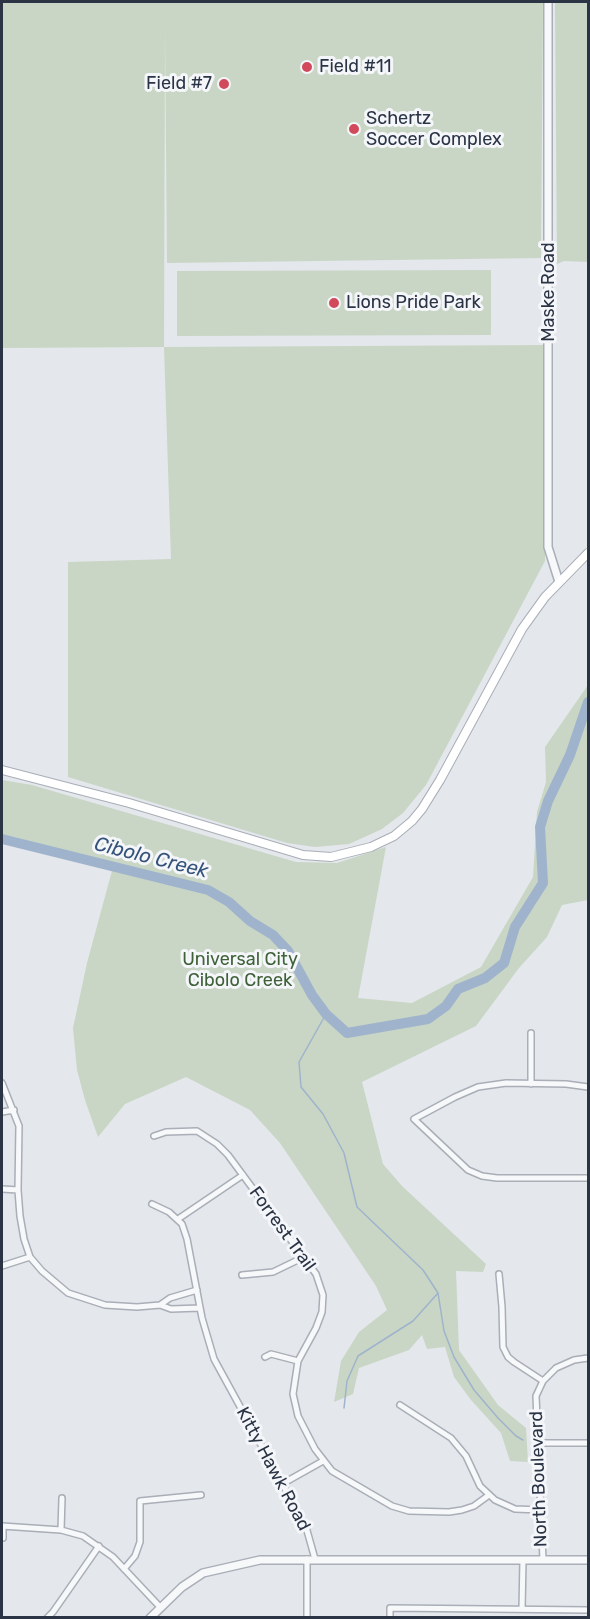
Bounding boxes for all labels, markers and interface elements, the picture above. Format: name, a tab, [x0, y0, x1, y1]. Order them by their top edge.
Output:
place label: Field #11	[319, 56, 391, 78]
marker: Field #11	[300, 60, 314, 74]
place label: Field #7	[146, 73, 212, 95]
marker: Field #7	[217, 77, 231, 91]
place label: Schertz Soccer Complex	[366, 108, 502, 150]
marker: Schertz Soccer Complex	[347, 122, 361, 136]
street label: Maske Road	[538, 242, 560, 342]
place label: Lions Pride Park	[346, 292, 481, 314]
marker: Lions Pride Park	[327, 296, 341, 310]
water label: Cibolo Creek	[92, 832, 210, 884]
park label: Universal City Cibolo Creek	[182, 949, 298, 992]
street label: Forrest Trail	[244, 1183, 320, 1275]
street label: Kitty Hawk Road	[231, 1403, 315, 1535]
street label: North Boulevard	[526, 1411, 552, 1547]

